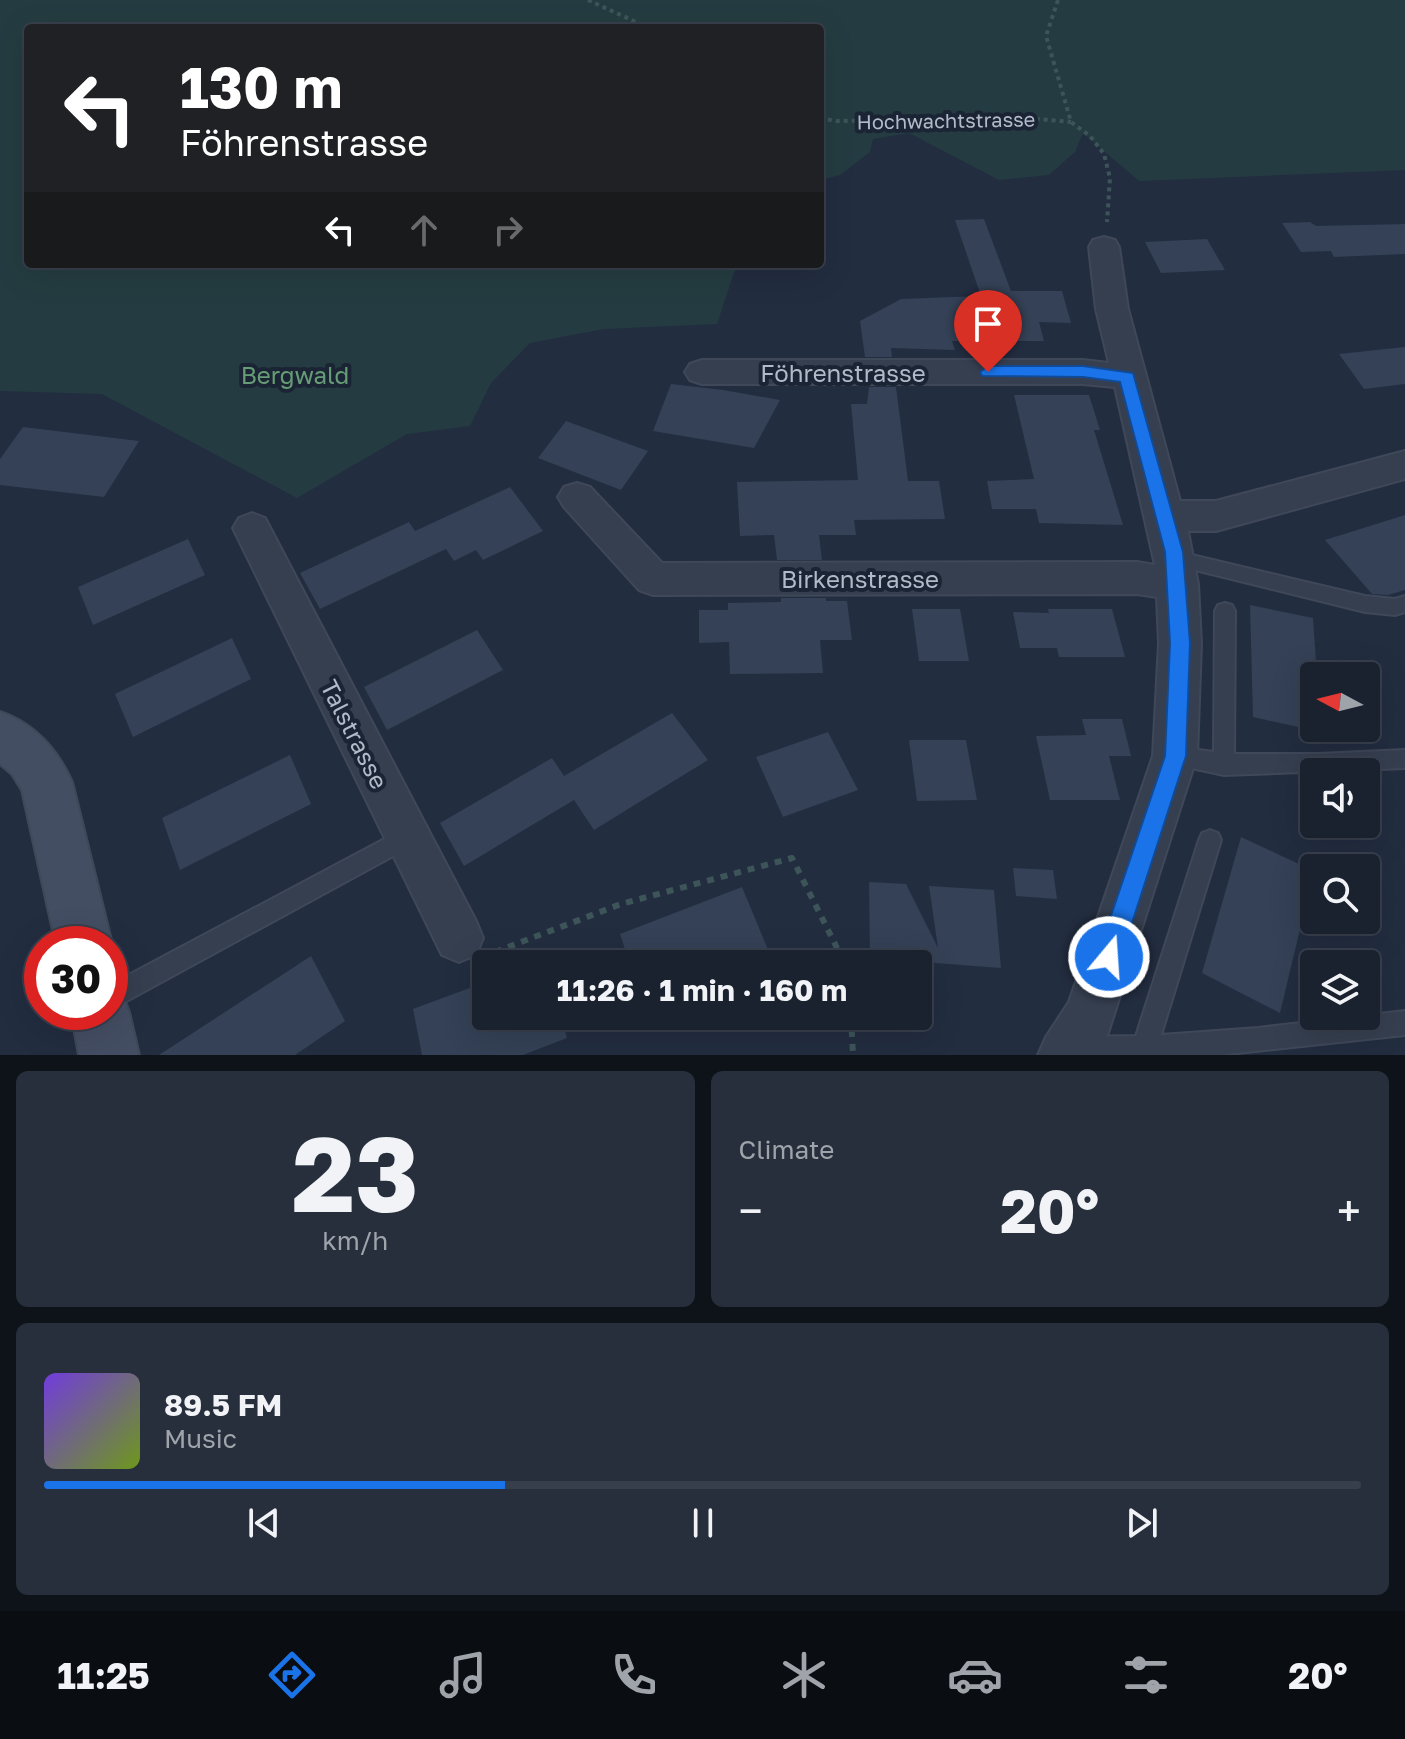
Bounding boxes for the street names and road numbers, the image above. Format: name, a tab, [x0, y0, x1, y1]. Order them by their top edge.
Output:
street label: Hochwachtstrasse	[856, 106, 1036, 134]
street label: Föhrenstrasse	[760, 358, 926, 387]
street label: Birkenstrasse	[781, 564, 939, 593]
street label: Talstrasse	[315, 675, 395, 793]

